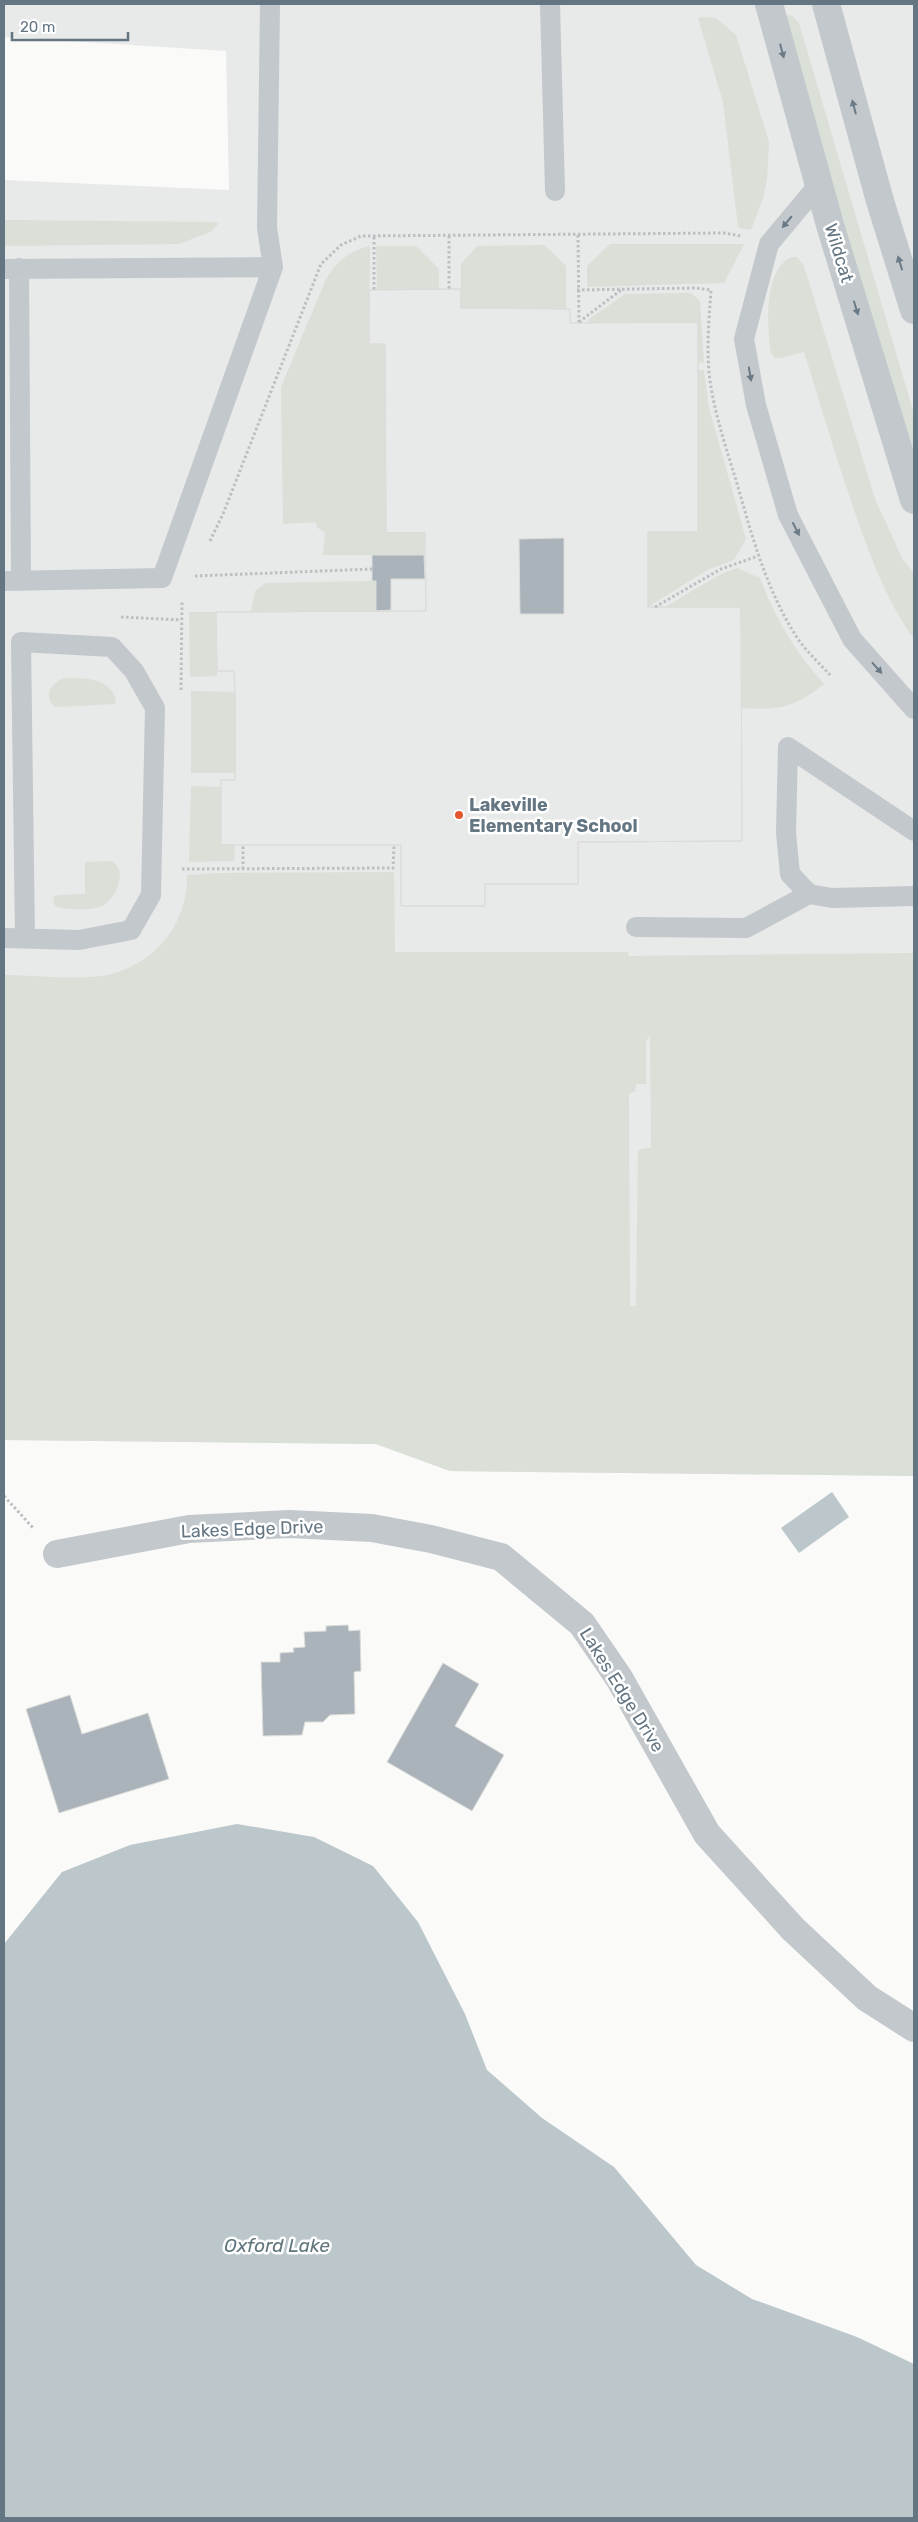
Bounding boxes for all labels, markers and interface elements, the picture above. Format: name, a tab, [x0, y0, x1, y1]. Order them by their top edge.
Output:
scale bar	[12, 10, 129, 42]
text: 20 m	[20, 18, 55, 36]
one-way arrow	[778, 43, 786, 58]
one-way arrow	[850, 100, 858, 115]
one-way arrow	[782, 215, 793, 228]
street label: Wildcat	[820, 221, 858, 285]
one-way arrow	[895, 256, 903, 271]
one-way arrow	[852, 300, 860, 315]
one-way arrow	[746, 366, 754, 382]
one-way arrow	[792, 522, 800, 536]
one-way arrow	[872, 662, 883, 675]
place label: Lakeville Elementary School	[469, 794, 638, 837]
marker: Lakeville Elementary School	[453, 809, 465, 821]
street label: Lakes Edge Drive	[180, 1516, 324, 1542]
street label: Lakes Edge Drive	[575, 1624, 669, 1756]
water label: Oxford Lake	[224, 2234, 330, 2257]

